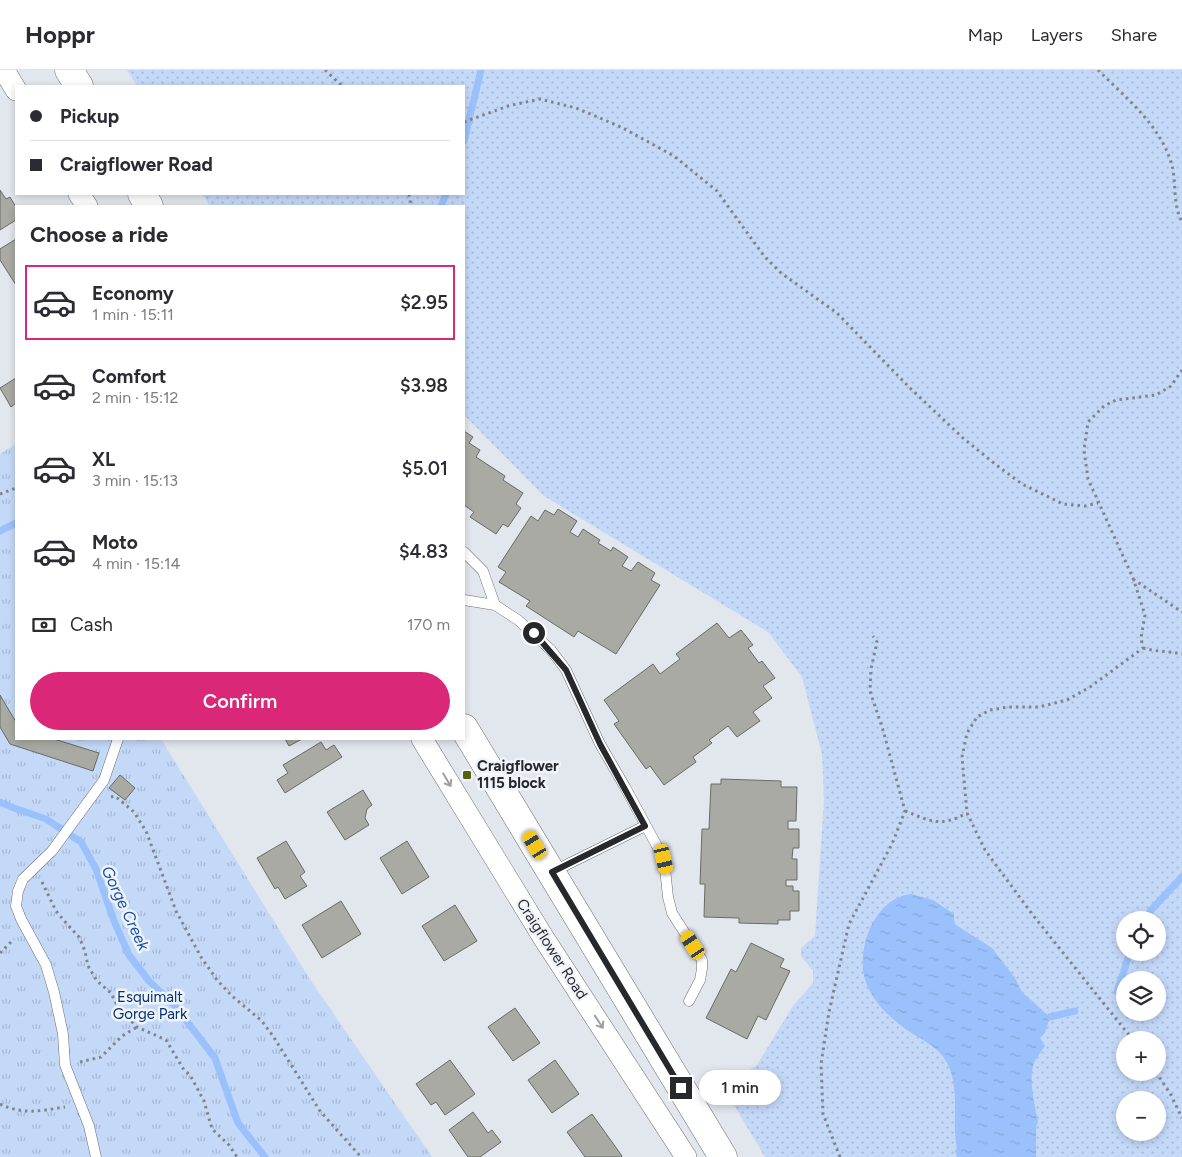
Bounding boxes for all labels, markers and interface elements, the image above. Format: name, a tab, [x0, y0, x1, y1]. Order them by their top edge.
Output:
text: Hoppr	[25, 20, 95, 49]
text: Map	[968, 24, 1003, 46]
text: Layers	[1031, 24, 1083, 46]
text: Share	[1111, 24, 1157, 46]
text: Pickup	[60, 105, 119, 128]
text: Craigflower Road	[60, 153, 213, 176]
text: Choose a ride	[30, 221, 168, 248]
icon: car	[32, 280, 77, 325]
text: Economy	[92, 282, 174, 305]
text: $2.95	[400, 291, 448, 314]
text: 1 min · 15:11	[92, 305, 174, 324]
icon: car	[32, 363, 77, 408]
text: Comfort	[92, 365, 167, 388]
text: $3.98	[400, 374, 448, 397]
text: 2 min · 15:12	[92, 388, 179, 407]
icon: car	[32, 446, 77, 491]
text: XL	[92, 448, 115, 471]
text: $5.01	[402, 457, 448, 480]
text: 3 min · 15:13	[92, 471, 178, 490]
icon: car	[32, 529, 77, 574]
text: Moto	[92, 531, 138, 554]
text: $4.83	[399, 540, 448, 563]
text: 4 min · 15:14	[92, 554, 181, 573]
icon: cash	[30, 611, 58, 639]
text: Cash	[70, 613, 113, 636]
text: 170 m	[407, 615, 450, 634]
route start	[523, 622, 545, 644]
button: Confirm	[30, 672, 450, 730]
place label: Craigflower 1115 block	[477, 757, 559, 792]
marker: Craigflower 1115 block	[461, 769, 473, 781]
one-way arrow	[443, 773, 453, 787]
car	[520, 828, 549, 862]
car	[653, 843, 674, 875]
water label: Gorge Creek	[98, 863, 154, 955]
street label: Craigflower Road	[513, 895, 591, 1003]
map controls	[1116, 911, 1166, 1141]
button: locate	[1116, 911, 1166, 961]
car	[678, 928, 707, 962]
button: layers	[1116, 971, 1166, 1021]
park label: Esquimalt Gorge Park	[113, 988, 188, 1023]
one-way arrow	[594, 1014, 604, 1028]
button: +	[1116, 1031, 1166, 1081]
callout: 1 min	[698, 1070, 781, 1106]
route end	[670, 1077, 692, 1099]
text: 1 min	[721, 1078, 759, 1097]
button: −	[1116, 1091, 1166, 1141]

